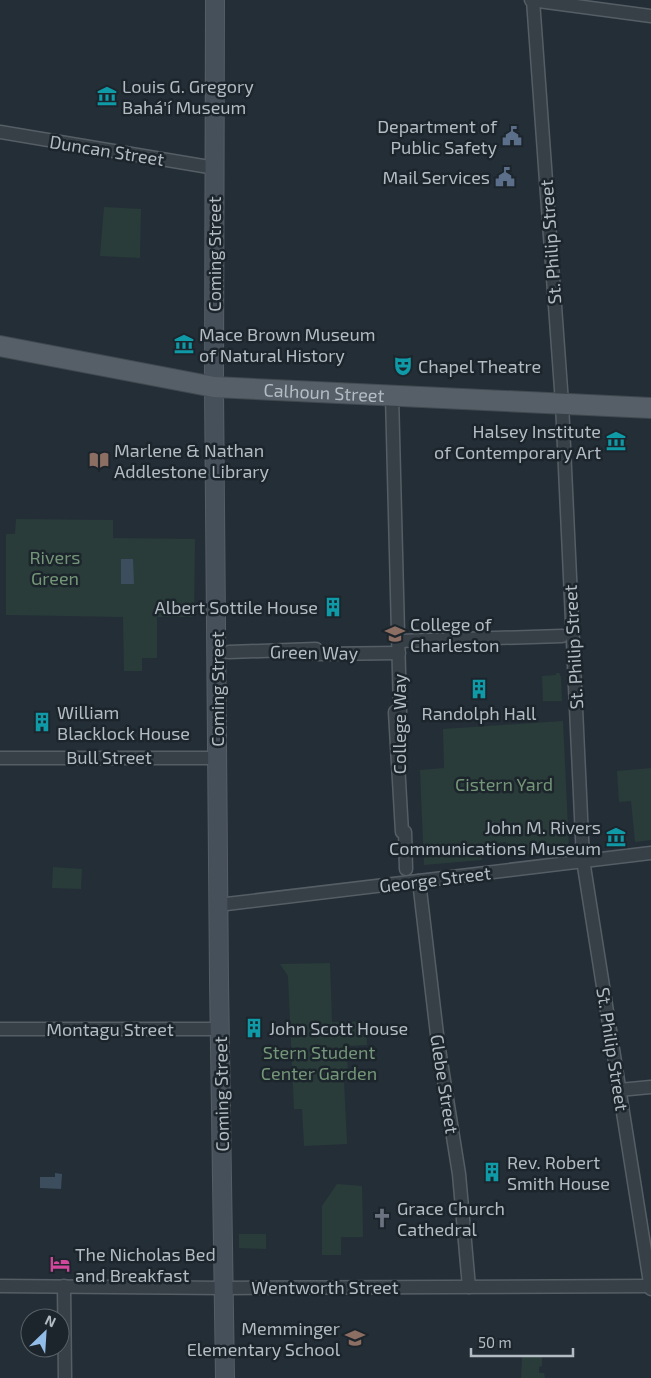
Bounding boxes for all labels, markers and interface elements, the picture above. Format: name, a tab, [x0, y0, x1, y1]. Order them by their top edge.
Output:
place label: Louis G. Gregory Bahá'í Museum	[122, 75, 254, 118]
museum icon: Louis G. Gregory Bahá'í Museum	[96, 85, 118, 107]
place label: Department of Public Safety	[377, 115, 498, 158]
public building icon: Department of Public Safety	[501, 125, 523, 147]
street label: Duncan Street	[48, 130, 166, 170]
place label: Mail Services	[383, 166, 490, 188]
public building icon: Mail Services	[494, 166, 516, 188]
street label: St. Philip Street	[535, 179, 565, 305]
street label: Coming Street	[203, 196, 225, 312]
place label: Mace Brown Museum of Natural History	[199, 323, 376, 366]
museum icon: Mace Brown Museum of Natural History	[173, 333, 195, 355]
theatre icon: Chapel Theatre	[392, 355, 414, 377]
place label: Chapel Theatre	[418, 355, 541, 377]
street label: Calhoun Street	[263, 378, 385, 406]
place label: Halsey Institute of Contemporary Art	[434, 420, 601, 463]
museum icon: Halsey Institute of Contemporary Art	[605, 430, 627, 452]
place label: Marlene & Nathan Addlestone Library	[114, 439, 269, 482]
library icon: Marlene & Nathan Addlestone Library	[88, 449, 110, 471]
park label: Rivers Green	[29, 546, 81, 589]
street label: St. Philip Street	[559, 584, 587, 710]
place label: Albert Sottile House	[155, 596, 318, 618]
building icon: Albert Sottile House	[322, 596, 344, 618]
place label: College of Charleston	[410, 613, 500, 656]
school or university icon: College of Charleston	[384, 623, 406, 645]
street label: Coming Street	[206, 631, 228, 747]
street label: Green Way	[270, 640, 359, 664]
street label: College Way	[388, 673, 410, 774]
building icon: Randolph Hall	[468, 678, 490, 700]
place label: William Blacklock House	[57, 701, 190, 744]
place label: Randolph Hall	[422, 702, 537, 724]
building icon: William Blacklock House	[31, 711, 53, 733]
street label: Bull Street	[66, 746, 152, 768]
park label: Cistern Yard	[455, 773, 553, 795]
place label: John M. Rivers Communications Museum	[389, 816, 601, 859]
museum icon: John M. Rivers Communications Museum	[605, 826, 627, 848]
street label: George Street	[378, 861, 492, 897]
street label: St. Philip Street	[592, 986, 634, 1112]
building icon: John Scott House	[243, 1017, 265, 1039]
place label: John Scott House	[269, 1017, 408, 1039]
street label: Montagu Street	[46, 1018, 174, 1040]
street label: Glebe Street	[426, 1033, 464, 1135]
street label: Coming Street	[209, 1036, 233, 1152]
park label: Stern Student Center Garden	[261, 1041, 377, 1084]
place label: Rev. Robert Smith House	[507, 1151, 610, 1194]
building icon: Rev. Robert Smith House	[481, 1161, 503, 1183]
place label: Grace Church Cathedral	[397, 1197, 505, 1240]
church icon: Grace Church Cathedral	[371, 1207, 393, 1229]
place label: The Nicholas Bed and Breakfast	[75, 1243, 216, 1286]
hotel icon: The Nicholas Bed and Breakfast	[49, 1253, 71, 1275]
street label: Wentworth Street	[251, 1276, 399, 1298]
north arrow	[20, 1308, 70, 1358]
text: N	[43, 1311, 59, 1331]
place label: Memminger Elementary School	[187, 1317, 341, 1360]
scale bar	[471, 1326, 574, 1358]
school or university icon: Memminger Elementary School	[344, 1327, 366, 1349]
text: 50 m	[478, 1333, 512, 1351]

